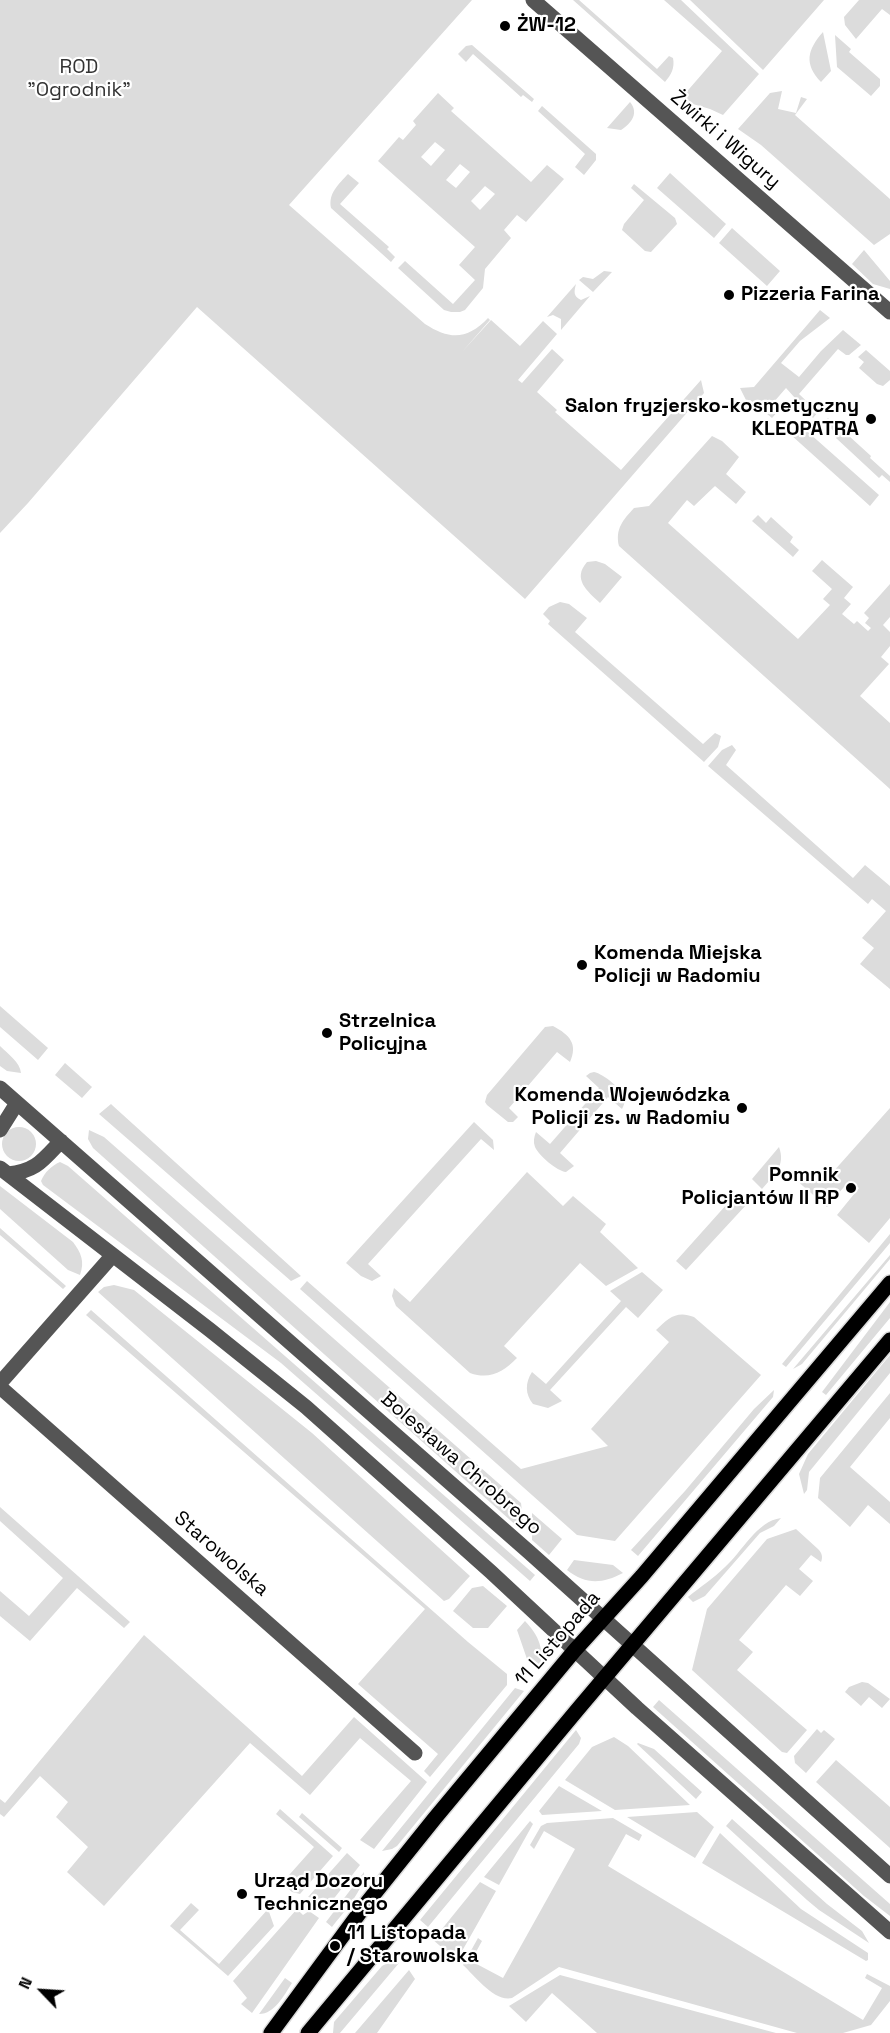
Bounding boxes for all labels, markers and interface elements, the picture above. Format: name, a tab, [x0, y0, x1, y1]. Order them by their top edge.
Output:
place label: ŻW-12	[517, 14, 576, 38]
marker: ŻW-12	[498, 19, 512, 33]
park label: ROD "Ogrodnik"	[27, 56, 131, 103]
street label: Żwirki i Wigury	[665, 86, 785, 194]
place label: Pizzeria Farina	[741, 283, 880, 307]
marker: Pizzeria Farina	[722, 288, 736, 302]
place label: Salon fryzjersko-kosmetyczny KLEOPATRA	[565, 395, 859, 442]
marker: Salon fryzjersko-kosmetyczny KLEOPATRA	[864, 412, 878, 426]
place label: Komenda Miejska Policji w Radomiu	[594, 942, 762, 989]
marker: Komenda Miejska Policji w Radomiu	[575, 958, 589, 972]
place label: Strzelnica Policyjna	[339, 1010, 436, 1057]
marker: Strzelnica Policyjna	[320, 1026, 334, 1040]
place label: Komenda Wojewódzka Policji zs. w Radomiu	[515, 1084, 730, 1131]
marker: Komenda Wojewódzka Policji zs. w Radomiu	[735, 1101, 749, 1115]
place label: Pomnik Policjantów II RP	[682, 1164, 839, 1211]
marker: Pomnik Policjantów II RP	[844, 1181, 858, 1195]
street label: Bolesława Chrobrego	[375, 1387, 547, 1541]
street label: Starowolska	[169, 1506, 273, 1602]
street label: 11 Listopada	[510, 1587, 606, 1691]
place label: Urząd Dozoru Technicznego	[254, 1870, 388, 1917]
marker: Urząd Dozoru Technicznego	[235, 1887, 249, 1901]
place label: 11 Listopada / Starowolska	[347, 1922, 479, 1969]
marker: 11 Listopada / Starowolska	[328, 1939, 342, 1953]
north arrow	[12, 1961, 72, 2021]
text: N	[13, 1974, 37, 1992]

